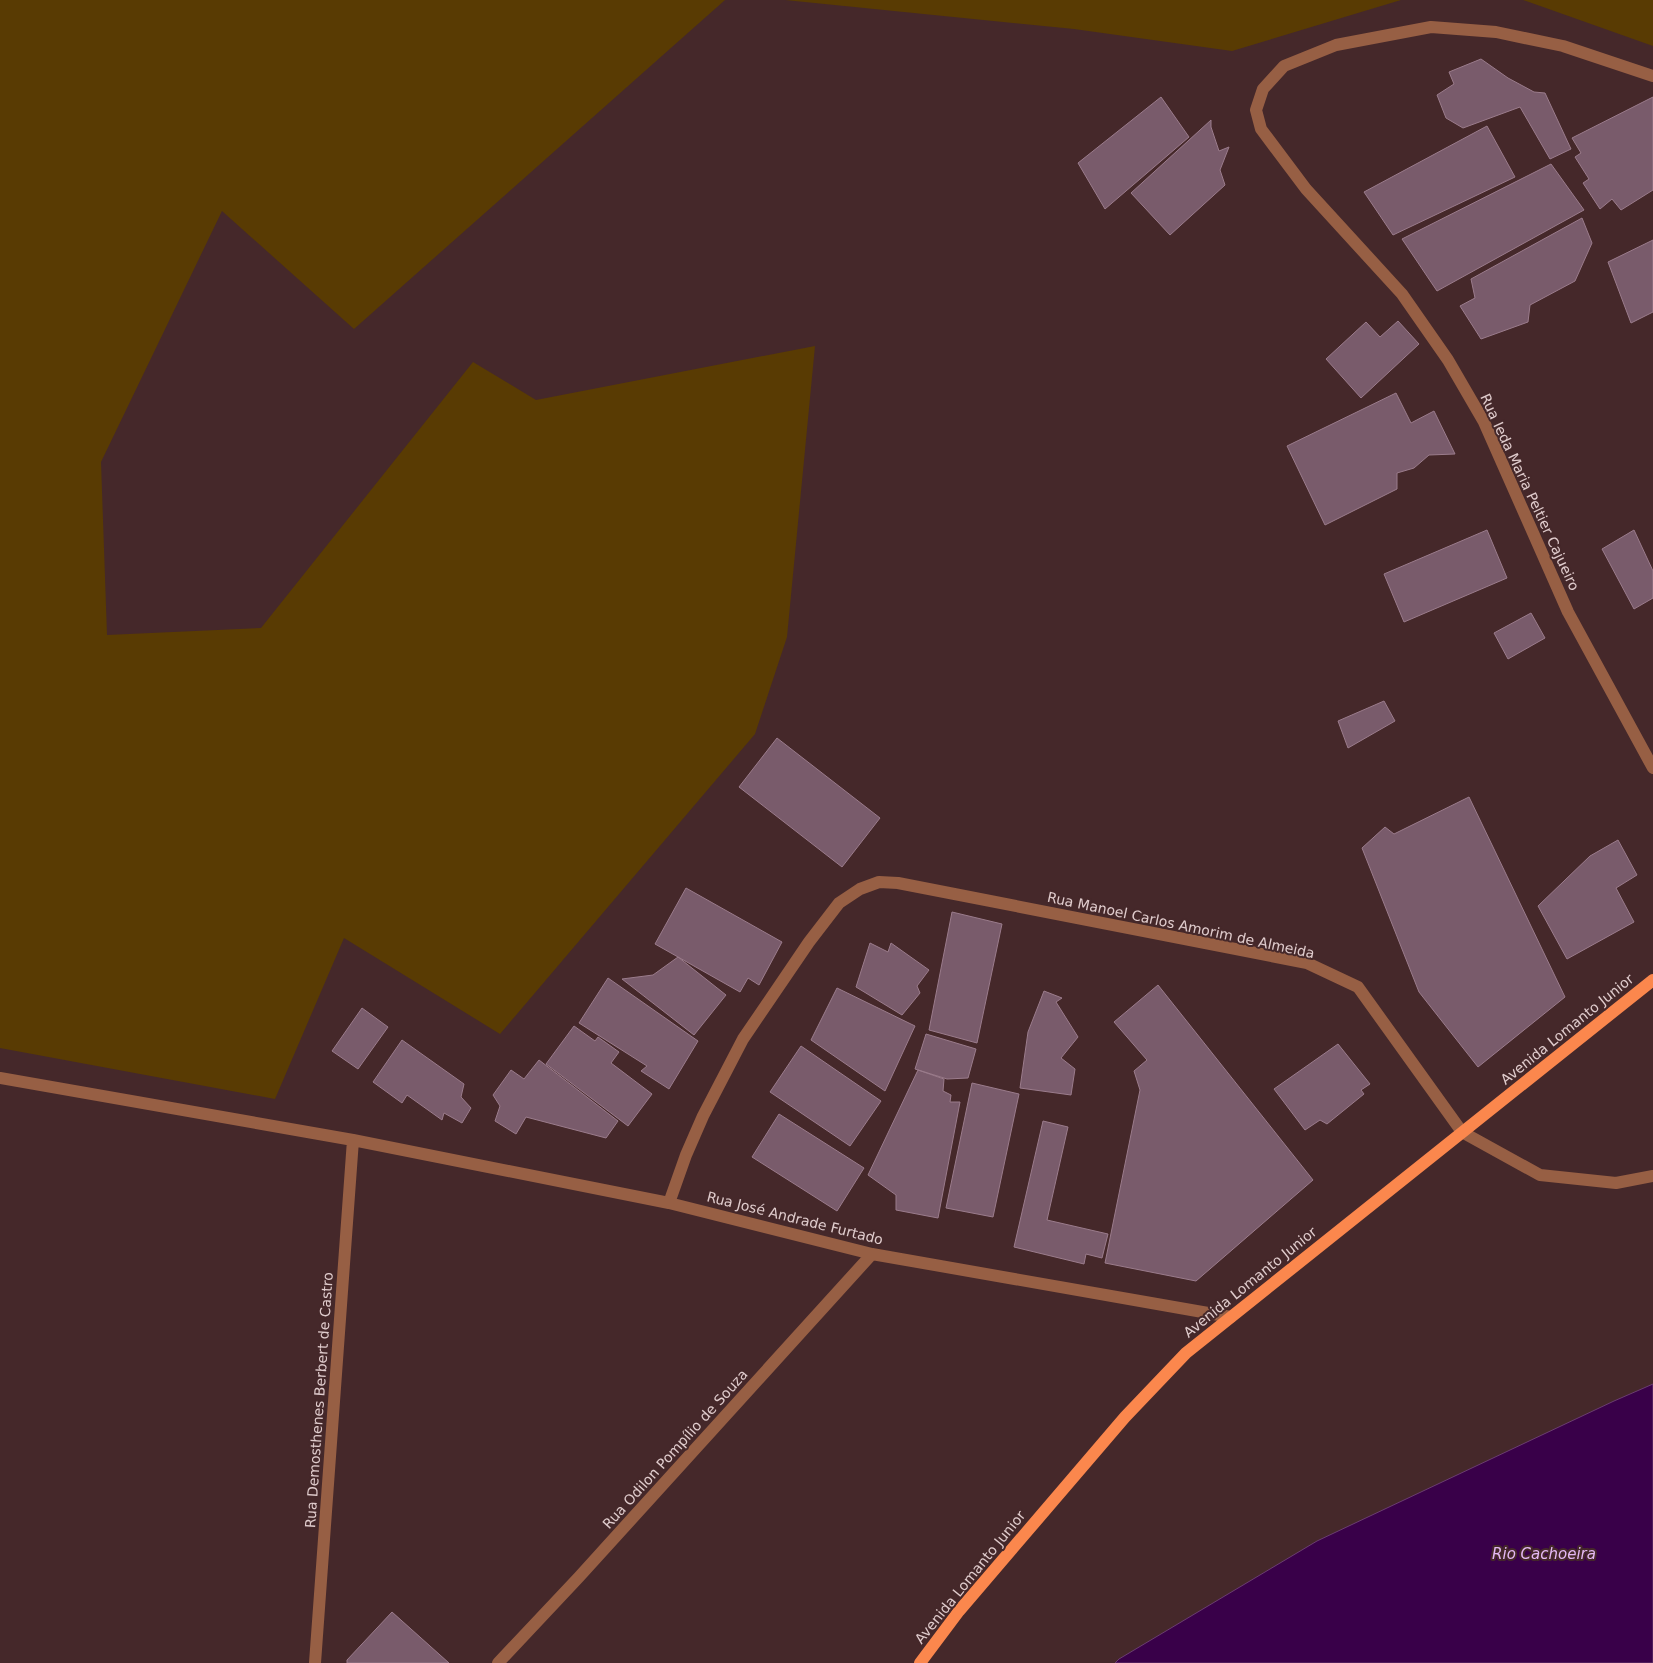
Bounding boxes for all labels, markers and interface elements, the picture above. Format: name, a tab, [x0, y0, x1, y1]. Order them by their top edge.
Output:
street label: Rua Ieda Maria Peltier Cajueiro	[1477, 391, 1583, 593]
street label: Rua Manoel Carlos Amorim de Almeida	[1046, 889, 1316, 961]
street label: Avenida Lomanto Junior	[1497, 970, 1637, 1087]
street label: Rua José Andrade Furtado	[705, 1188, 885, 1248]
street label: Avenida Lomanto Junior	[1180, 1223, 1320, 1340]
street label: Rua Demosthenes Berbert de Castro	[302, 1272, 336, 1528]
street label: Rua Odilon Pompílio de Souza	[599, 1366, 751, 1532]
street label: Avenida Lomanto Junior	[912, 1507, 1029, 1647]
water label: Rio Cachoeira	[1492, 1545, 1596, 1563]

